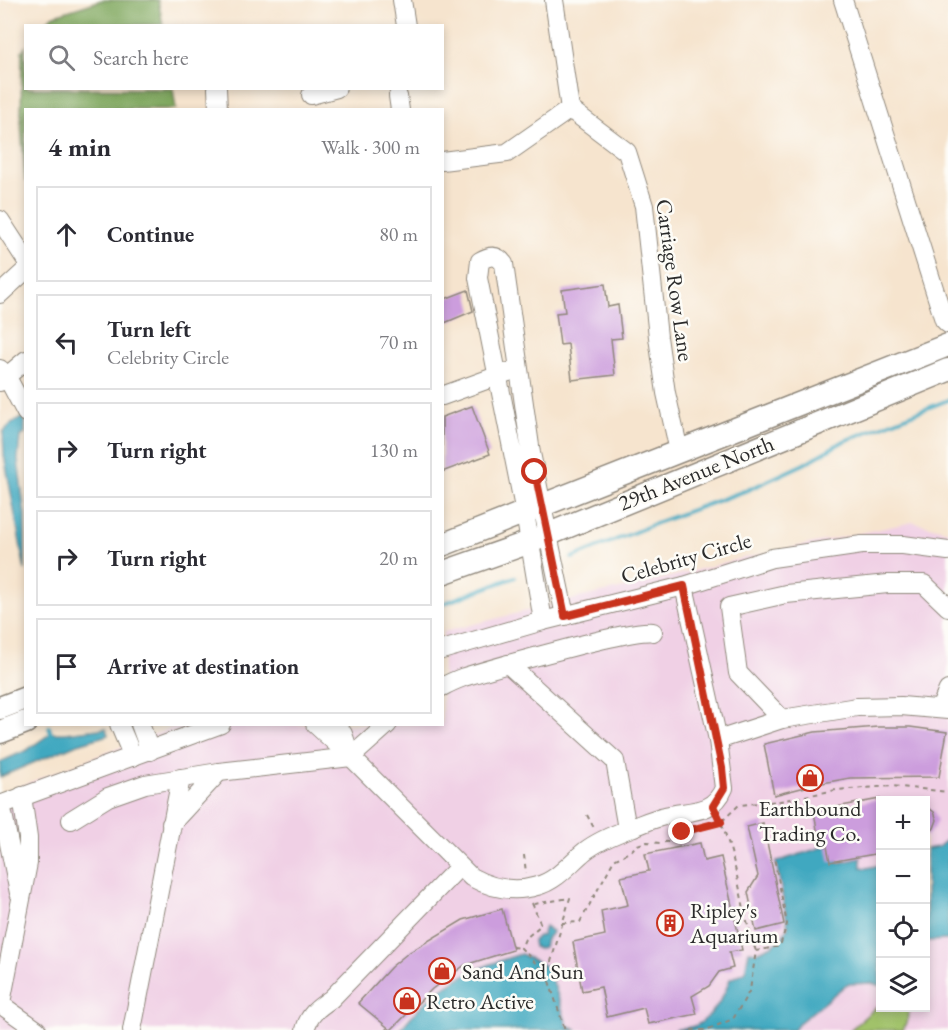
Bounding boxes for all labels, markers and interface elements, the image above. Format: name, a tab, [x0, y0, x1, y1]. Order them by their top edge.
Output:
search box	[24, 24, 444, 90]
icon: search	[45, 41, 78, 74]
text: Search here	[93, 43, 188, 72]
text: 4 min	[48, 130, 111, 164]
text: Walk · 300 m	[321, 134, 420, 160]
street label: Carriage Row Lane	[649, 197, 701, 363]
icon: ahead	[50, 218, 83, 251]
text: Continue	[107, 220, 194, 249]
text: 80 m	[379, 221, 418, 247]
text: Turn left	[107, 315, 191, 344]
icon: left	[50, 326, 83, 359]
text: 70 m	[379, 329, 418, 355]
text: Celebrity Circle	[107, 344, 229, 370]
street label: 29th Avenue North	[614, 429, 778, 517]
icon: right	[50, 434, 83, 467]
text: Turn right	[107, 436, 206, 465]
text: 130 m	[370, 437, 418, 463]
route start	[521, 458, 547, 484]
street label: Celebrity Circle	[617, 525, 755, 590]
icon: right	[50, 542, 83, 575]
text: Turn right	[107, 544, 206, 573]
text: 20 m	[379, 545, 418, 571]
icon: arrive	[50, 650, 83, 683]
text: Arrive at destination	[107, 652, 299, 681]
shop icon: Earthbound Trading Co.	[795, 763, 825, 793]
place label: Earthbound Trading Co.	[759, 794, 862, 848]
map controls	[876, 796, 930, 1012]
button: +	[876, 796, 930, 850]
route end	[668, 818, 694, 844]
button: −	[876, 850, 930, 904]
place label: Ripley's Aquarium	[689, 896, 779, 950]
button: locate	[876, 904, 930, 958]
building icon: Ripley's Aquarium	[655, 908, 685, 938]
shop icon: Sand And Sun	[427, 956, 457, 986]
place label: Sand And Sun	[462, 957, 584, 986]
button: layers	[876, 958, 930, 1012]
shop icon: Retro Active	[392, 986, 422, 1016]
place label: Retro Active	[426, 987, 534, 1016]

